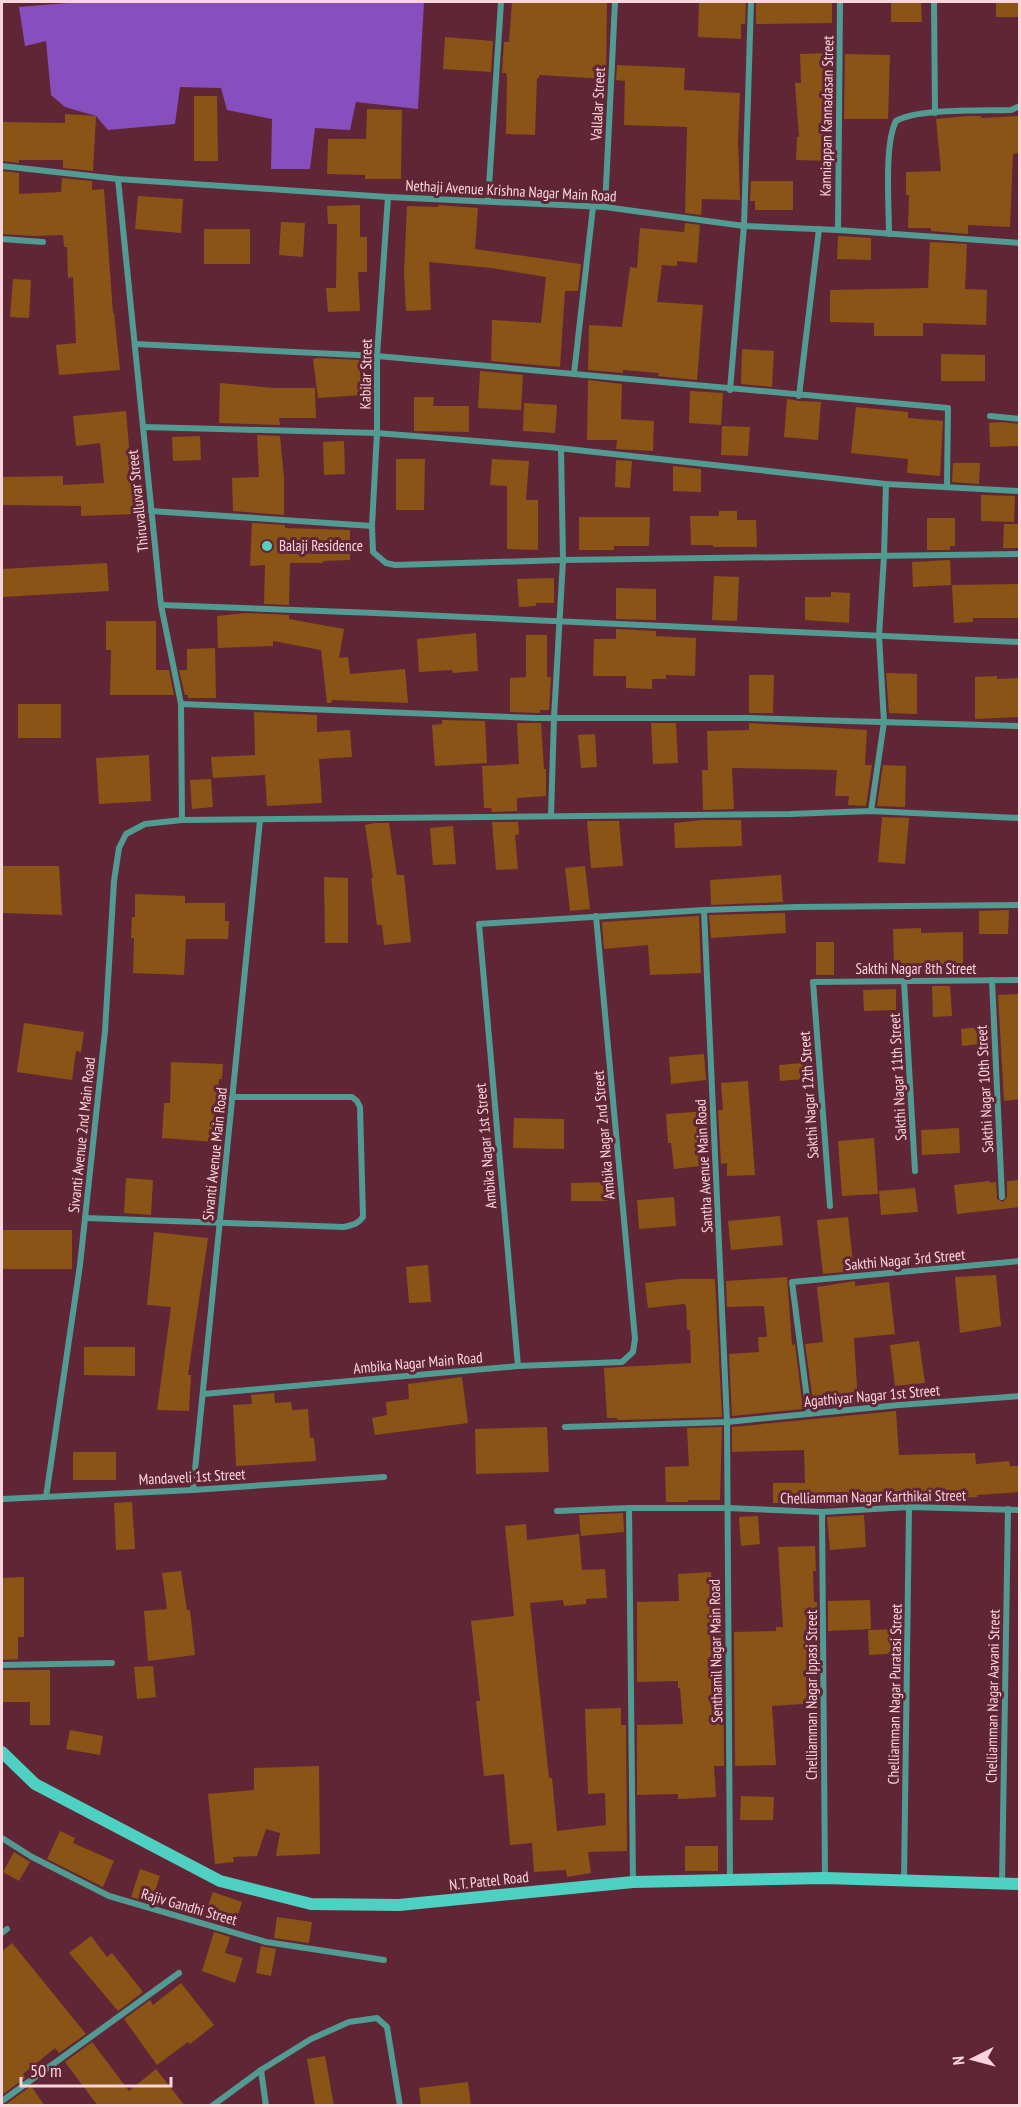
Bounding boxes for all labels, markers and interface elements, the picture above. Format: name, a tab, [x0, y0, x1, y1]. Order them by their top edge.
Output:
street label: Kanniappan Kannadasan Street	[816, 35, 837, 197]
street label: Vallalar Street	[586, 67, 609, 142]
street label: Nethaji Avenue Krishna Nagar Main Road	[405, 175, 617, 206]
street label: Kabilar Street	[355, 338, 376, 409]
street label: Thiruvalluvar Street	[123, 449, 152, 553]
place label: Balaji Residence	[279, 536, 363, 555]
marker: Balaji Residence	[260, 539, 274, 553]
street label: Sakthi Nagar 8th Street	[856, 959, 976, 978]
street label: Sakthi Nagar 11th Street	[885, 1013, 910, 1141]
street label: Sakthi Nagar 10th Street	[972, 1025, 997, 1153]
street label: Sakthi Nagar 12th Street	[795, 1031, 822, 1159]
street label: Sivanti Avenue 2nd Main Road	[64, 1056, 99, 1214]
street label: Ambika Nagar 2nd Street	[588, 1070, 619, 1200]
street label: Ambika Nagar 1st Street	[471, 1083, 500, 1209]
street label: Sivanti Avenue Main Road	[198, 1087, 231, 1221]
street label: Santha Avenue Main Road	[691, 1099, 716, 1233]
street label: Sakthi Nagar 3rd Street	[844, 1245, 966, 1274]
street label: Ambika Nagar Main Road	[353, 1347, 483, 1378]
street label: Agathiyar Nagar 1st Street	[803, 1380, 941, 1411]
street label: Mandaveli 1st Street	[138, 1464, 246, 1489]
street label: Chelliamman Nagar Karthikai Street	[780, 1485, 966, 1508]
street label: Senthamil Nagar Main Road	[705, 1579, 726, 1723]
street label: Chelliamman Nagar Puratasi Street	[883, 1603, 906, 1785]
street label: Chelliamman Nagar Aavani Street	[981, 1609, 1004, 1783]
street label: Chelliamman Nagar Ippasi Street	[802, 1610, 821, 1780]
street label: N.T. Pattel Road	[448, 1867, 530, 1894]
street label: Rajiv Gandhi Street	[139, 1884, 239, 1929]
north arrow	[943, 2029, 1003, 2089]
scale bar	[21, 2050, 171, 2088]
text: N	[948, 2055, 968, 2066]
text: 50 m	[30, 2059, 62, 2082]

